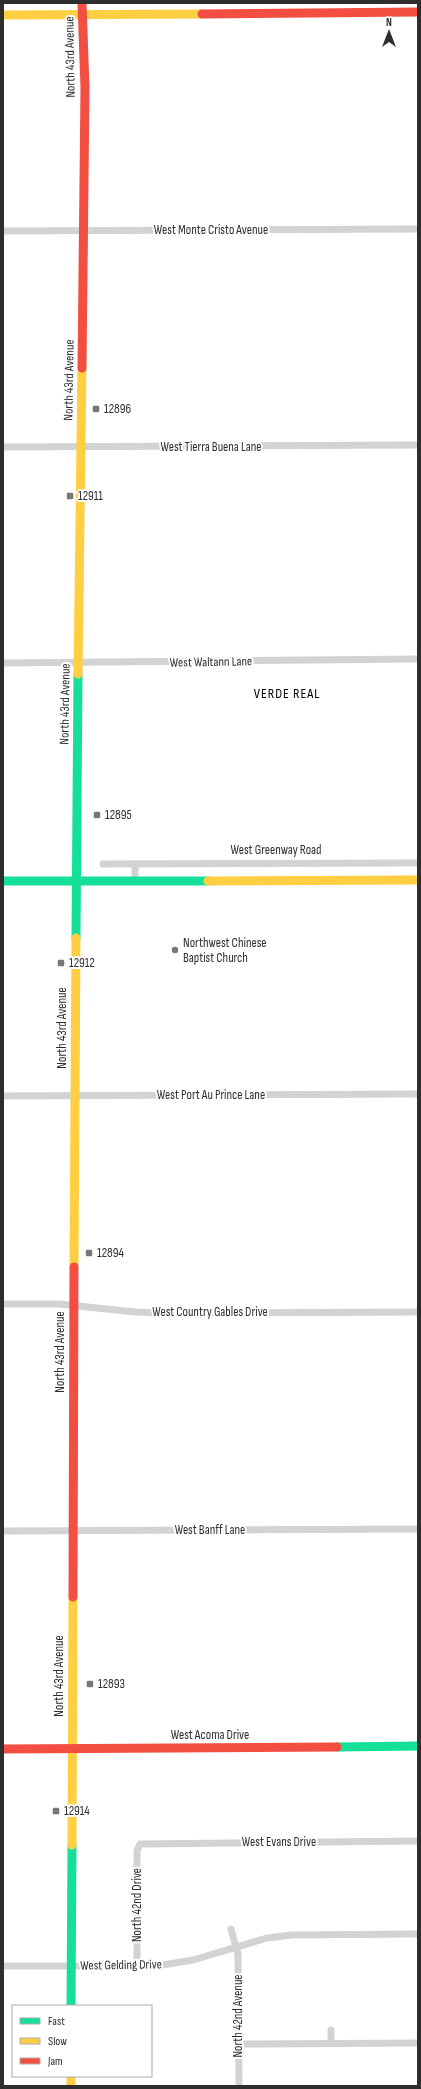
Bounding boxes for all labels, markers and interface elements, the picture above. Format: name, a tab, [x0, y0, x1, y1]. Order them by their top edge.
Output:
north arrow	[369, 12, 409, 52]
street label: North 43rd Avenue	[61, 16, 79, 98]
text: N	[386, 16, 392, 29]
street label: West Monte Cristo Avenue	[154, 222, 268, 238]
street label: North 43rd Avenue	[60, 339, 78, 421]
place label: 12896	[104, 401, 132, 417]
marker: 12896	[91, 404, 101, 414]
street label: West Tierra Buena Lane	[160, 439, 262, 455]
place label: 12911	[78, 488, 103, 504]
marker: 12911	[65, 491, 75, 501]
street label: West Waltann Lane	[170, 653, 252, 671]
street label: North 43rd Avenue	[56, 663, 74, 745]
district label: VERDE REAL	[254, 685, 320, 702]
place label: 12895	[105, 807, 132, 823]
marker: 12895	[92, 810, 102, 820]
street label: West Greenway Road	[230, 842, 322, 858]
place label: Northwest Chinese Baptist Church	[183, 935, 267, 966]
marker: Northwest Chinese Baptist Church	[170, 945, 180, 955]
place label: 12912	[69, 955, 95, 971]
marker: 12912	[56, 958, 66, 968]
street label: North 43rd Avenue	[54, 987, 70, 1069]
street label: West Port Au Prince Lane	[157, 1087, 265, 1103]
place label: 12894	[97, 1245, 125, 1261]
marker: 12894	[84, 1248, 94, 1258]
street label: West Country Gables Drive	[152, 1304, 268, 1320]
street label: North 43rd Avenue	[52, 1311, 68, 1393]
street label: West Banff Lane	[175, 1522, 245, 1538]
street label: North 43rd Avenue	[51, 1635, 67, 1717]
place label: 12893	[98, 1676, 125, 1692]
marker: 12893	[85, 1679, 95, 1689]
street label: West Acoma Drive	[171, 1727, 249, 1743]
place label: 12914	[64, 1803, 90, 1819]
marker: 12914	[51, 1806, 61, 1816]
street label: West Evans Drive	[242, 1834, 316, 1850]
street label: North 42nd Drive	[129, 1868, 145, 1942]
street label: West Gelding Drive	[80, 1956, 162, 1974]
street label: North 42nd Avenue	[230, 1974, 246, 2058]
legend	[12, 2005, 152, 2077]
text: Fast	[48, 2014, 65, 2029]
text: Slow	[48, 2034, 67, 2049]
text: Jam	[47, 2054, 63, 2069]

